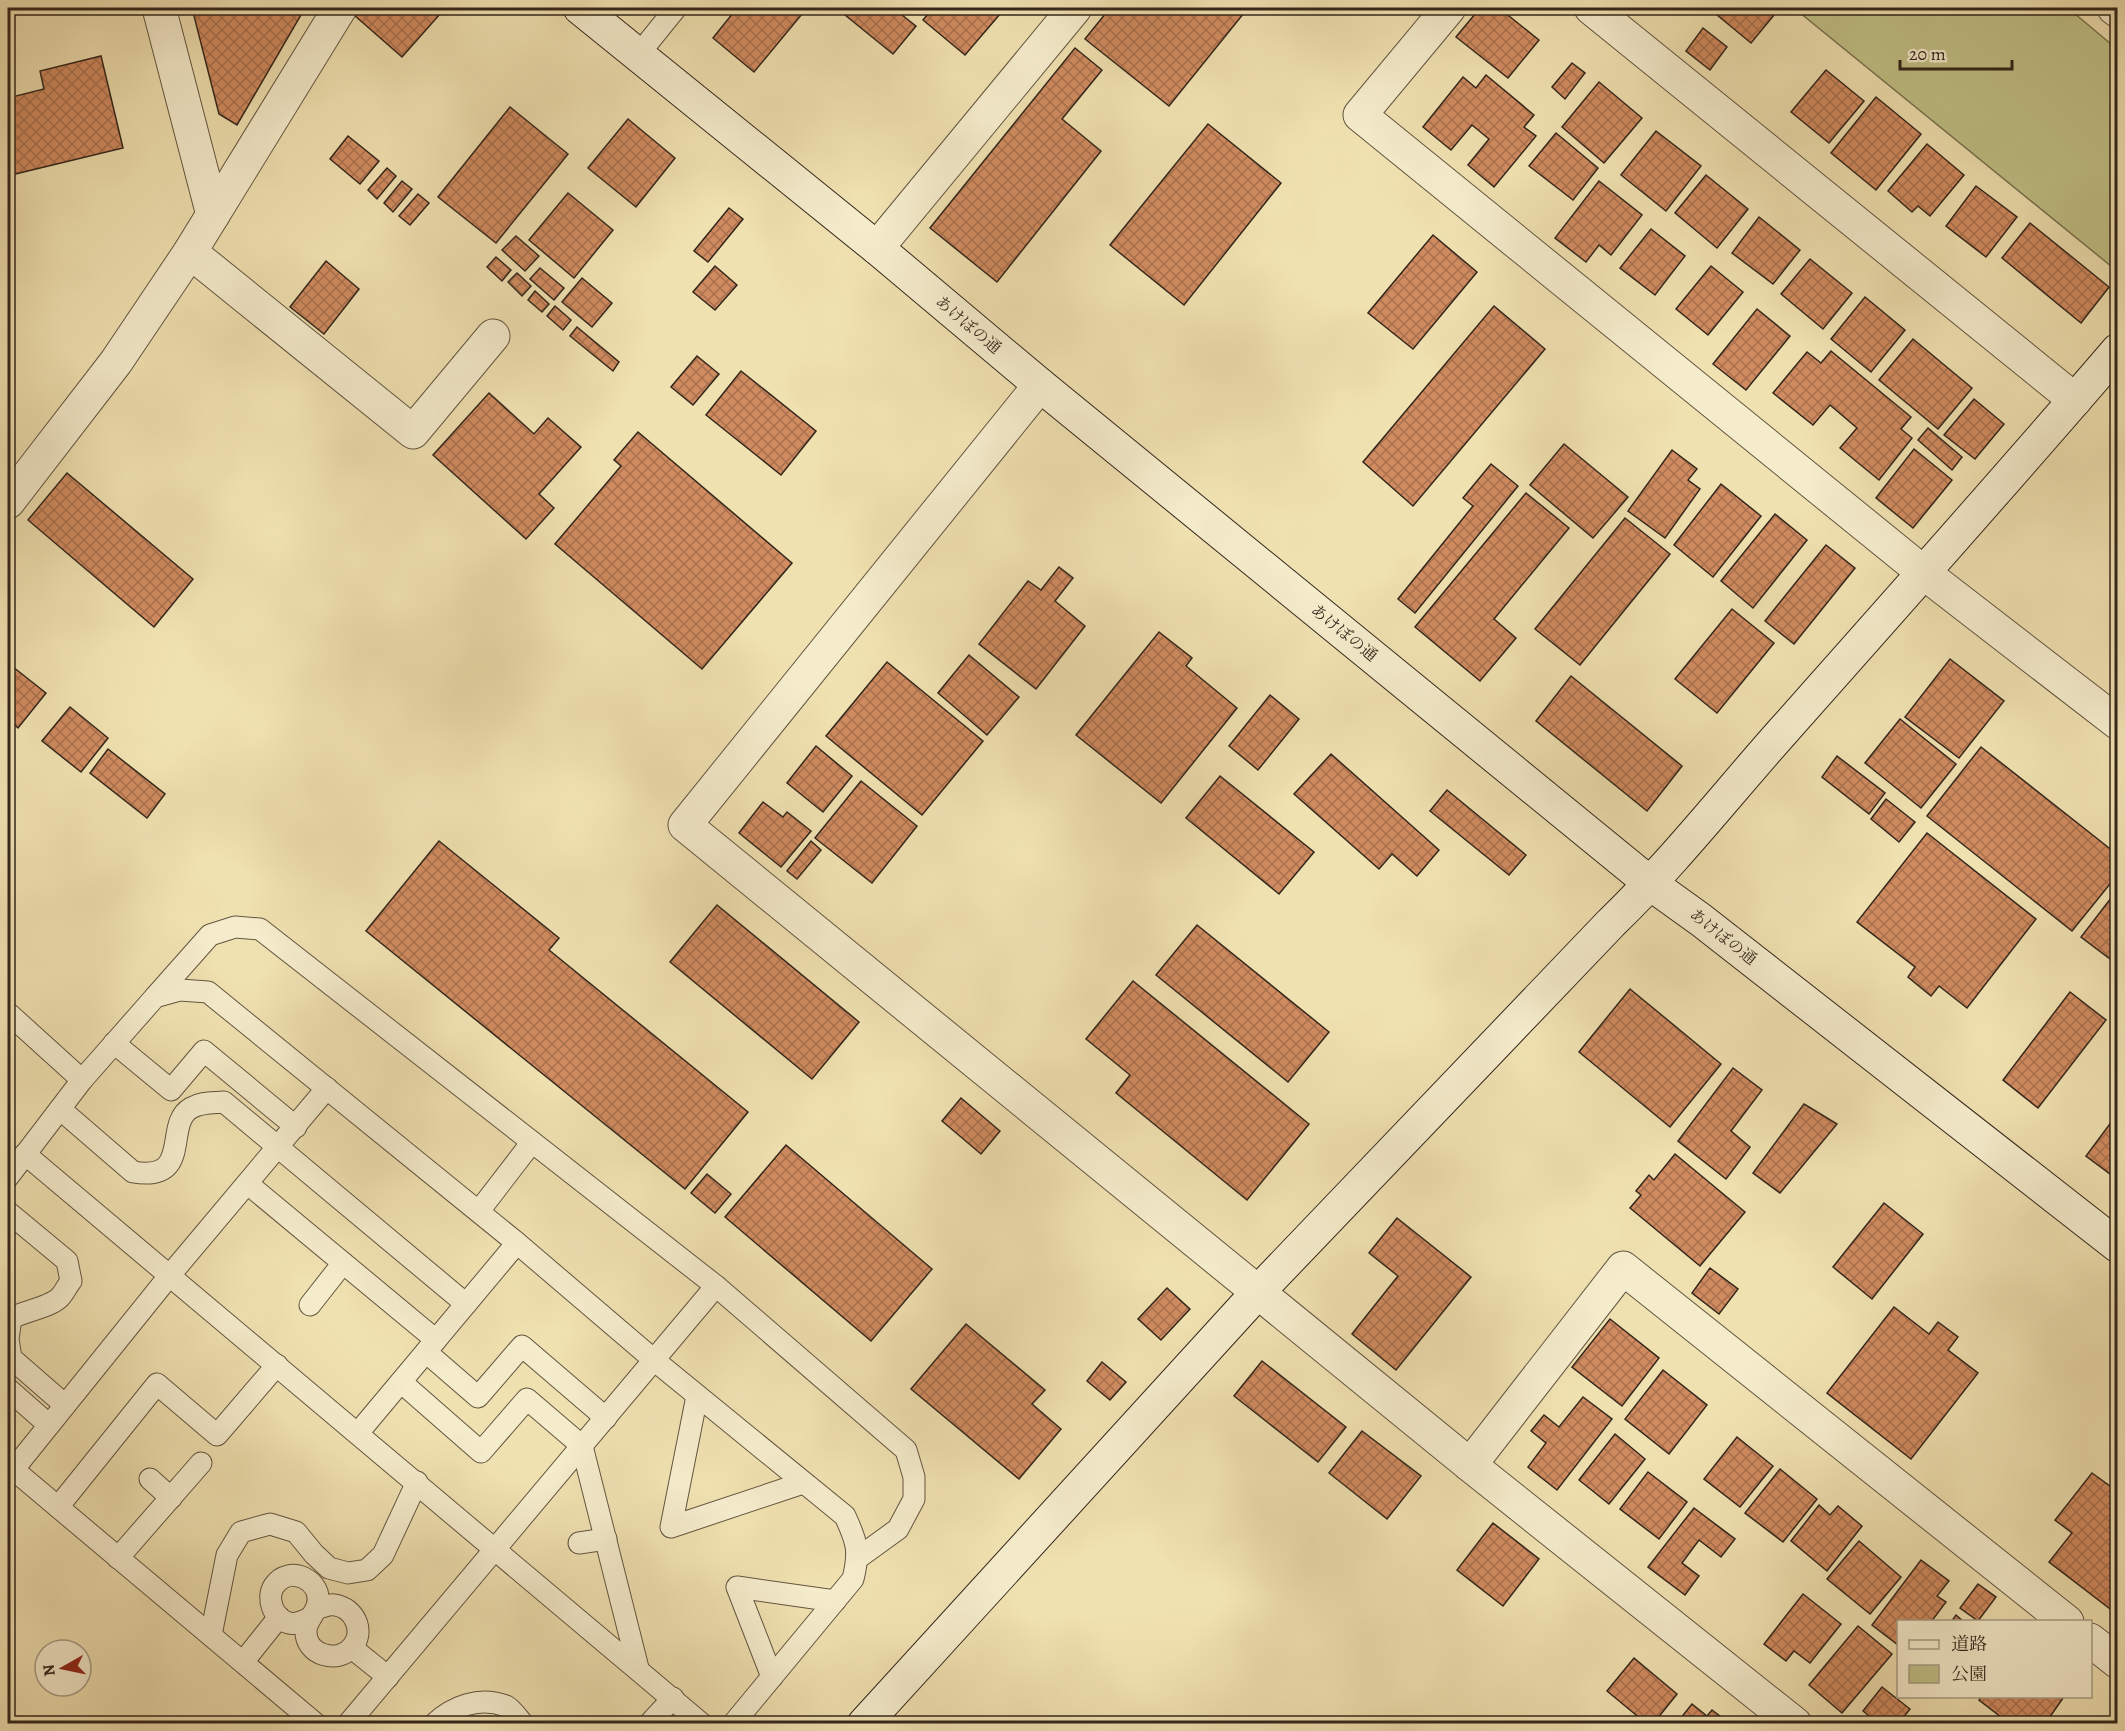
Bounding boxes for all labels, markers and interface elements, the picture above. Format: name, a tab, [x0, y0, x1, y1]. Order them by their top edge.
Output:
scale bar	[1900, 33, 2012, 71]
text: 20 m	[1909, 42, 1946, 66]
street label: あけぼの通	[930, 291, 1006, 359]
street label: あけぼの通	[1306, 599, 1382, 667]
street label: あけぼの通	[1685, 904, 1761, 970]
legend	[1897, 1620, 2092, 1698]
text: 道路	[1951, 1632, 1987, 1656]
north arrow	[33, 1638, 93, 1698]
text: N	[37, 1662, 61, 1678]
text: 公園	[1951, 1662, 1987, 1686]

